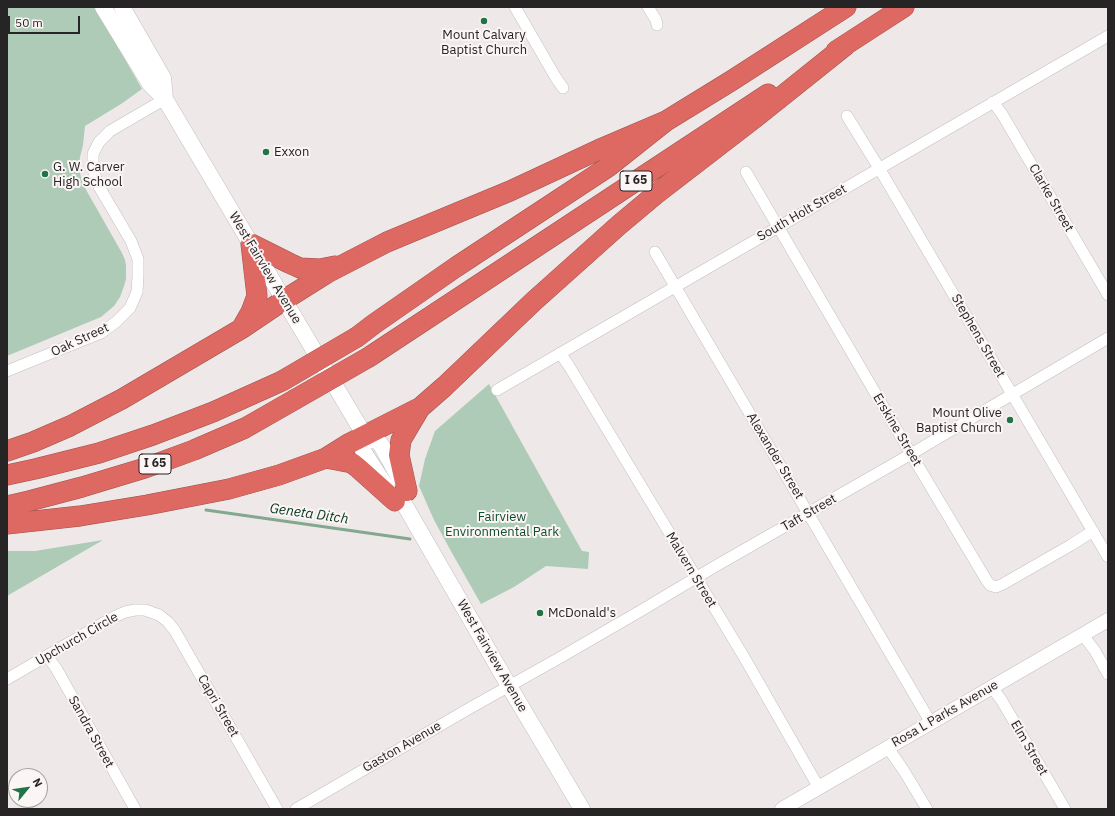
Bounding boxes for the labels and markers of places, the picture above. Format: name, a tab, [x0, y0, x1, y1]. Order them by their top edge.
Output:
marker: Mount Calvary Baptist Church	[479, 16, 489, 26]
place label: Mount Calvary Baptist Church	[441, 27, 527, 58]
place label: Exxon	[274, 144, 309, 160]
marker: Exxon	[261, 147, 271, 157]
place label: G. W. Carver High School	[53, 159, 125, 190]
marker: G. W. Carver High School	[40, 169, 50, 179]
place label: Mount Olive Baptist Church	[916, 405, 1002, 436]
marker: Mount Olive Baptist Church	[1005, 415, 1015, 425]
place label: McDonald's	[548, 605, 616, 621]
marker: McDonald's	[535, 608, 545, 618]

